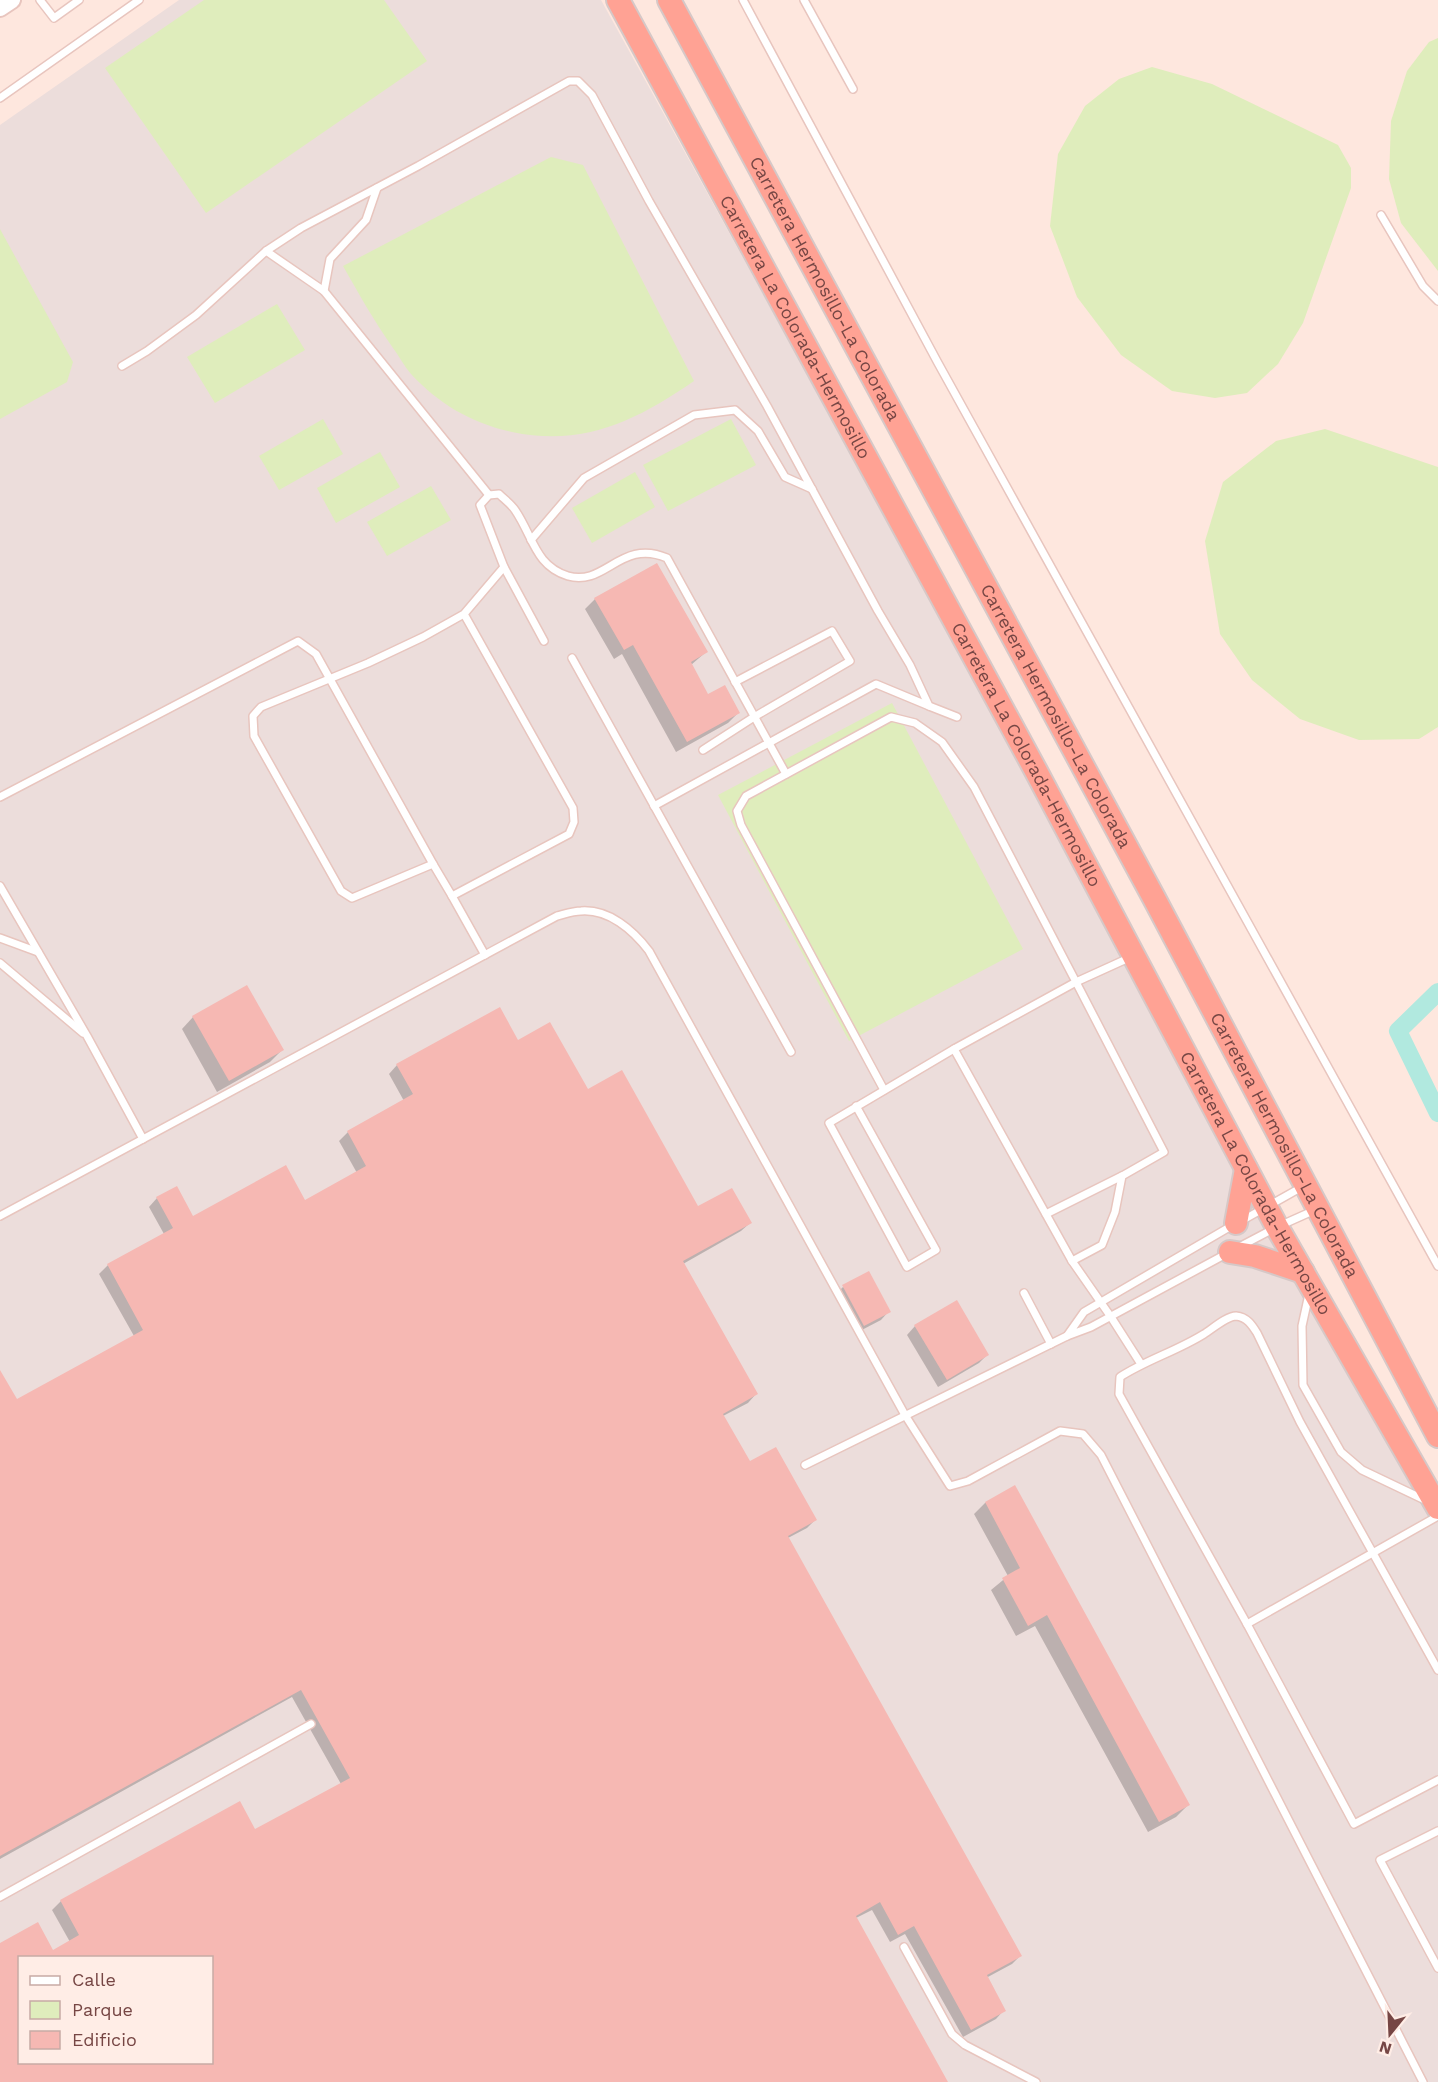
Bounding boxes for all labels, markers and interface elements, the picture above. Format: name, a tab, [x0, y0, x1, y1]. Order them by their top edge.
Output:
street label: Carretera Hermosillo-La Colorada	[745, 153, 905, 424]
street label: Carretera La Colorada-Hermosillo	[716, 191, 876, 462]
street label: Carretera Hermosillo-La Colorada	[976, 580, 1136, 852]
street label: Carretera La Colorada-Hermosillo	[947, 619, 1106, 890]
street label: Carretera Hermosillo-La Colorada	[1206, 1009, 1364, 1281]
street label: Carretera La Colorada-Hermosillo	[1176, 1047, 1336, 1318]
legend	[18, 1956, 213, 2064]
text: Calle	[72, 1969, 116, 1990]
text: Parque	[72, 1999, 133, 2020]
north arrow	[1360, 2004, 1420, 2064]
text: Edificio	[72, 2029, 137, 2050]
text: N	[1377, 2037, 1394, 2059]

